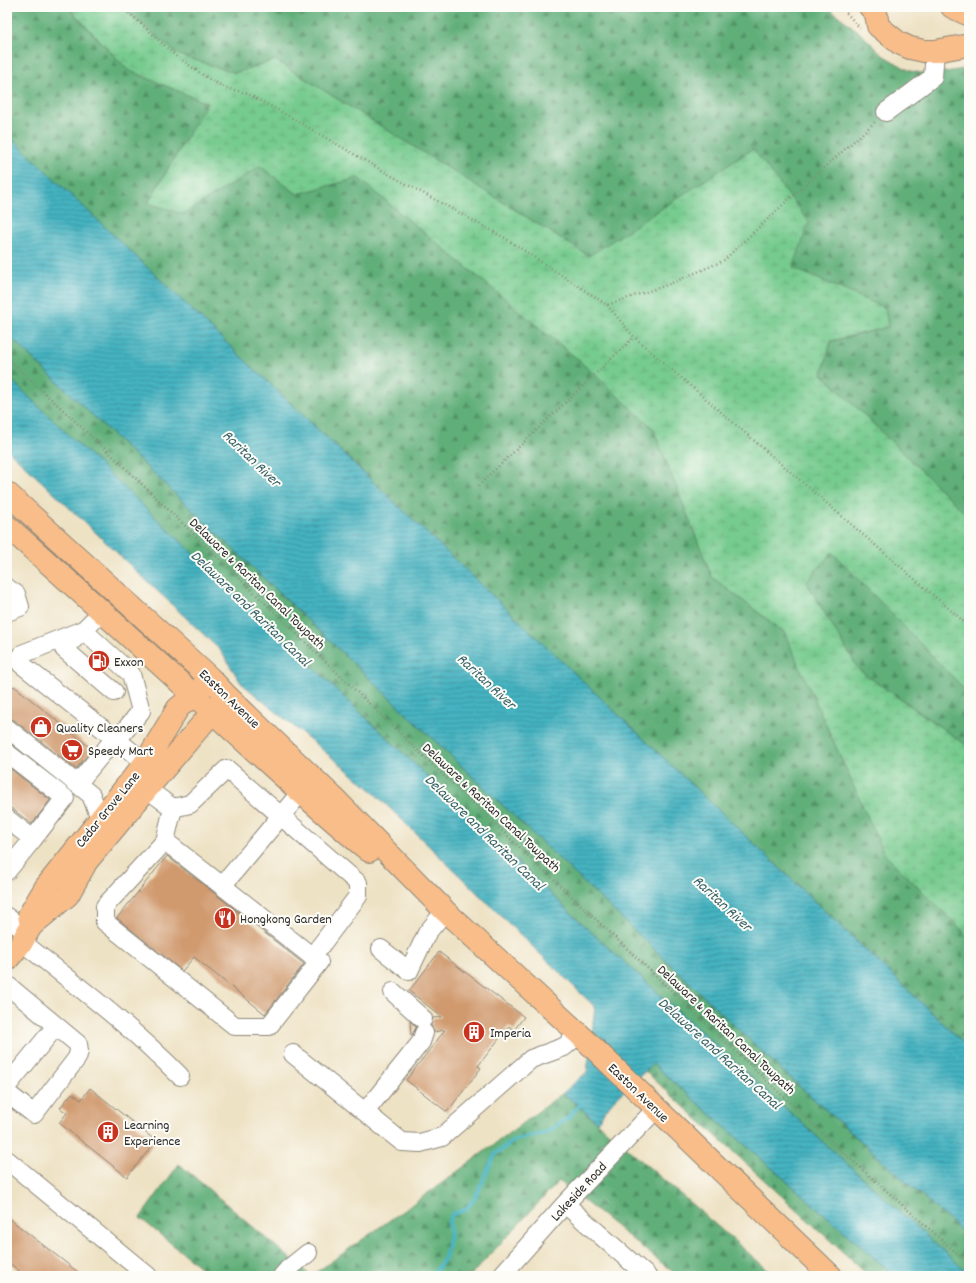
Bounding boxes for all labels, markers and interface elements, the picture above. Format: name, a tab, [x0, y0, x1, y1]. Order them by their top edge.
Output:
water label: Raritan River	[216, 426, 286, 494]
street label: Delaware & Raritan Canal Towpath	[184, 514, 329, 655]
water label: Delaware and Raritan Canal	[185, 546, 316, 674]
fuel station icon: Exxon	[86, 648, 112, 674]
water label: Raritan River	[451, 649, 521, 717]
place label: Exxon	[114, 653, 143, 673]
street label: Easton Avenue	[194, 665, 264, 734]
shop icon: Quality Cleaners	[28, 714, 54, 740]
place label: Quality Cleaners	[56, 719, 143, 739]
supermarket icon: Speedy Mart	[59, 737, 85, 763]
street label: Delaware & Raritan Canal Towpath	[417, 739, 564, 878]
place label: Speedy Mart	[88, 742, 154, 762]
street label: Cedar Grove Lane	[71, 768, 146, 853]
water label: Delaware and Raritan Canal	[419, 770, 550, 898]
water label: Raritan River	[687, 871, 757, 939]
restaurant icon: Hongkong Garden	[212, 905, 238, 931]
place label: Hongkong Garden	[240, 910, 332, 930]
street label: Delaware & Raritan Canal Towpath	[652, 961, 799, 1100]
water label: Delaware and Raritan Canal	[652, 993, 786, 1117]
building icon: Imperia	[461, 1019, 487, 1045]
place label: Imperia	[490, 1024, 531, 1044]
street label: Easton Avenue	[603, 1059, 673, 1128]
place label: Learning Experience	[124, 1116, 180, 1152]
building icon: Learning Experience	[95, 1119, 121, 1145]
street label: Lakeside Road	[547, 1158, 612, 1227]

